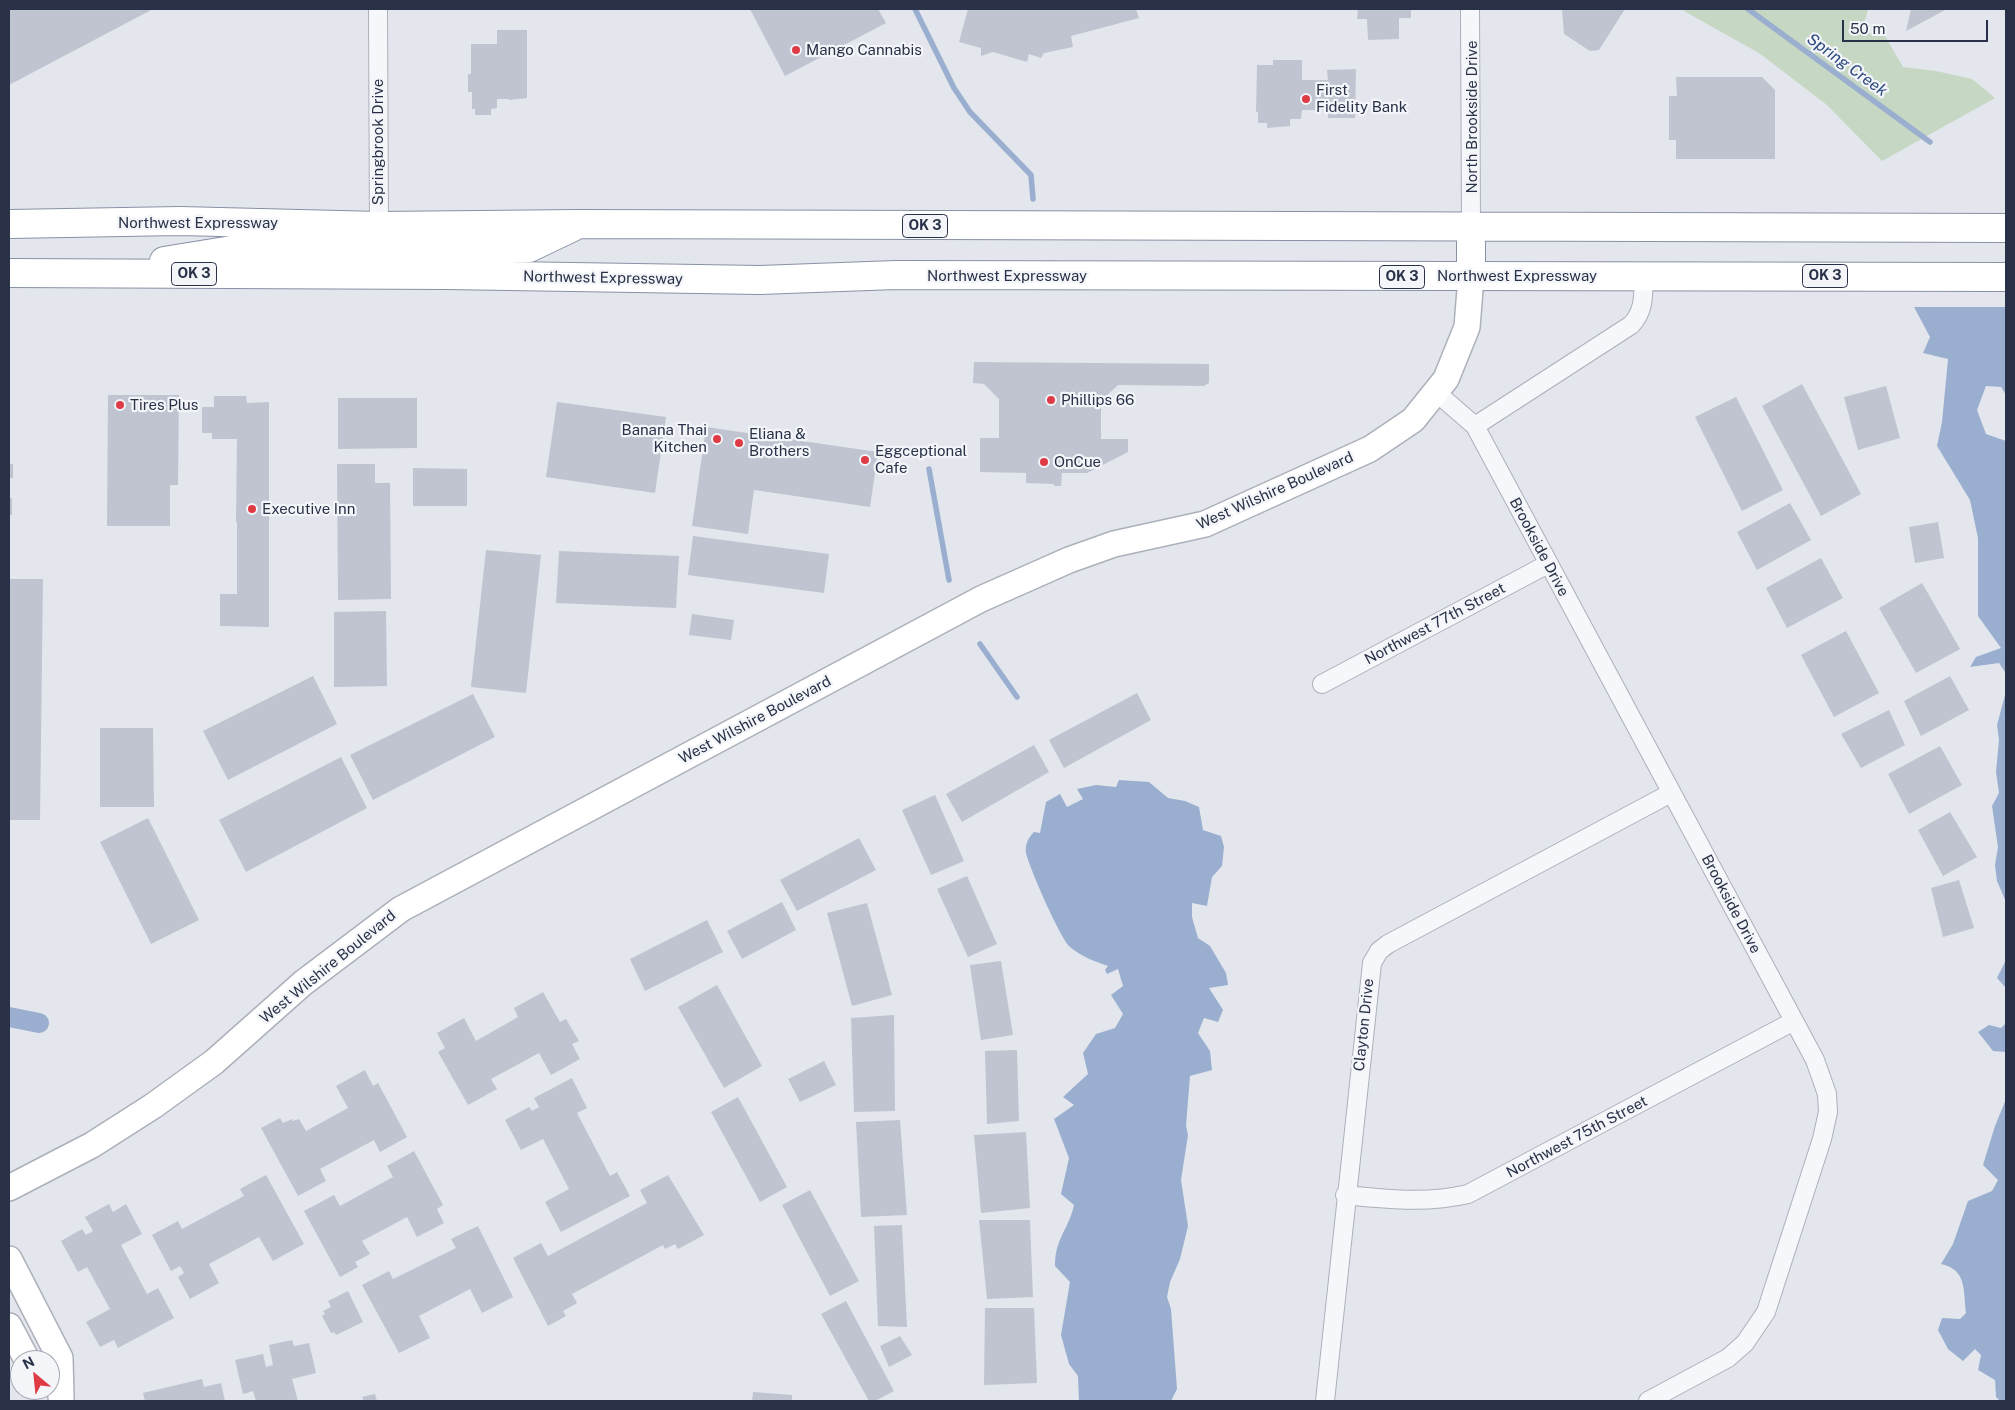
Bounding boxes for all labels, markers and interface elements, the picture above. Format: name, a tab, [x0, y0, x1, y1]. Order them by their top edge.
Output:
scale bar	[1845, 10, 1991, 42]
text: 50 m	[1850, 20, 1885, 37]
water label: Spring Creek	[1803, 29, 1891, 101]
place label: Mango Cannabis	[806, 41, 922, 59]
street label: North Brookside Drive	[1463, 41, 1481, 193]
marker: Mango Cannabis	[790, 44, 802, 56]
street label: Springbrook Drive	[369, 79, 387, 205]
place label: First Fidelity Bank	[1316, 81, 1407, 116]
marker: First Fidelity Bank	[1300, 93, 1312, 105]
street label: Northwest Expressway	[118, 214, 278, 232]
road number: OK 3	[902, 215, 948, 238]
road number: OK 3	[172, 262, 216, 286]
road number: OK 3	[1802, 264, 1848, 288]
road number: OK 3	[1380, 266, 1424, 288]
street label: Northwest Expressway	[927, 267, 1087, 285]
street label: Northwest Expressway	[1437, 267, 1597, 285]
street label: Northwest Expressway	[523, 268, 683, 288]
place label: Phillips 66	[1061, 391, 1134, 409]
marker: Phillips 66	[1045, 394, 1057, 406]
place label: Tires Plus	[130, 396, 198, 414]
marker: Tires Plus	[114, 399, 126, 411]
place label: Banana Thai Kitchen	[622, 421, 707, 456]
place label: Eliana & Brothers	[749, 425, 809, 460]
marker: Banana Thai Kitchen	[711, 433, 723, 445]
marker: Eliana & Brothers	[733, 437, 745, 449]
place label: Eggceptional Cafe	[875, 442, 967, 477]
street label: West Wilshire Boulevard	[1194, 448, 1356, 534]
place label: OnCue	[1054, 453, 1101, 471]
marker: Eggceptional Cafe	[859, 454, 871, 466]
marker: OnCue	[1038, 456, 1050, 468]
street label: Brookside Drive	[1505, 495, 1573, 599]
place label: Executive Inn	[262, 500, 355, 518]
marker: Executive Inn	[246, 503, 258, 515]
street label: Northwest 77th Street	[1362, 579, 1508, 669]
street label: West Wilshire Boulevard	[676, 672, 834, 768]
street label: Brookside Drive	[1697, 852, 1765, 956]
street label: West Wilshire Boulevard	[256, 907, 400, 1027]
street label: Clayton Drive	[1350, 978, 1378, 1072]
street label: Northwest 75th Street	[1503, 1092, 1651, 1182]
north arrow	[10, 1350, 60, 1400]
text: N	[20, 1353, 37, 1372]

